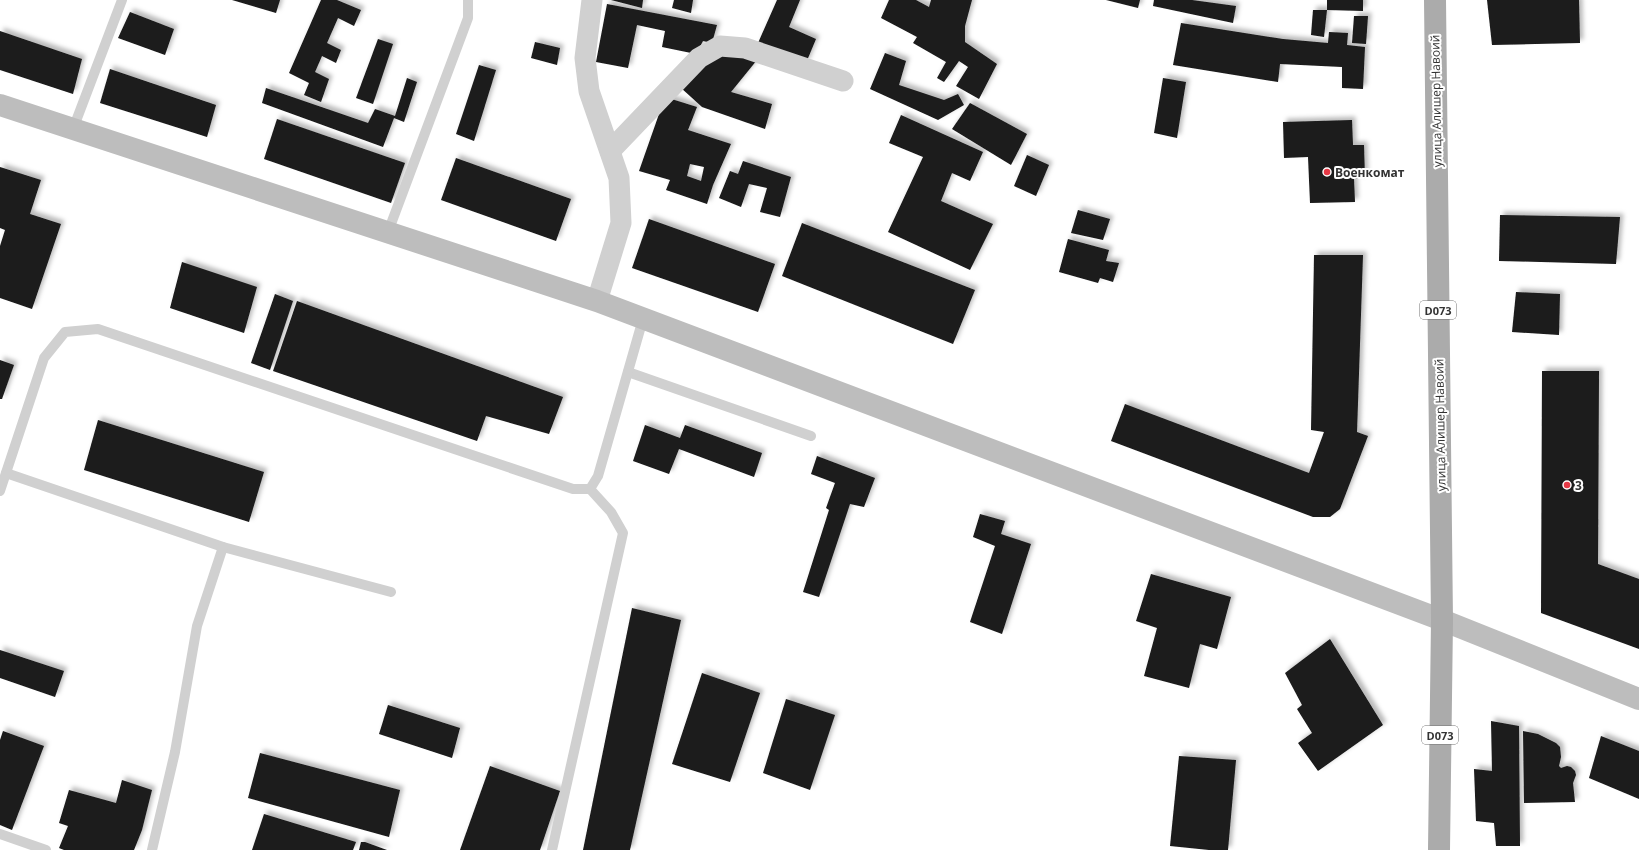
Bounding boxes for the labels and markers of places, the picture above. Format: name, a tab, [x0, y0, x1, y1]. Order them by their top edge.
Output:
place label: Военкомат	[1335, 164, 1405, 181]
marker: Военкомат	[1322, 167, 1332, 177]
place label: 3	[1575, 477, 1582, 494]
marker: 3	[1562, 480, 1572, 490]

